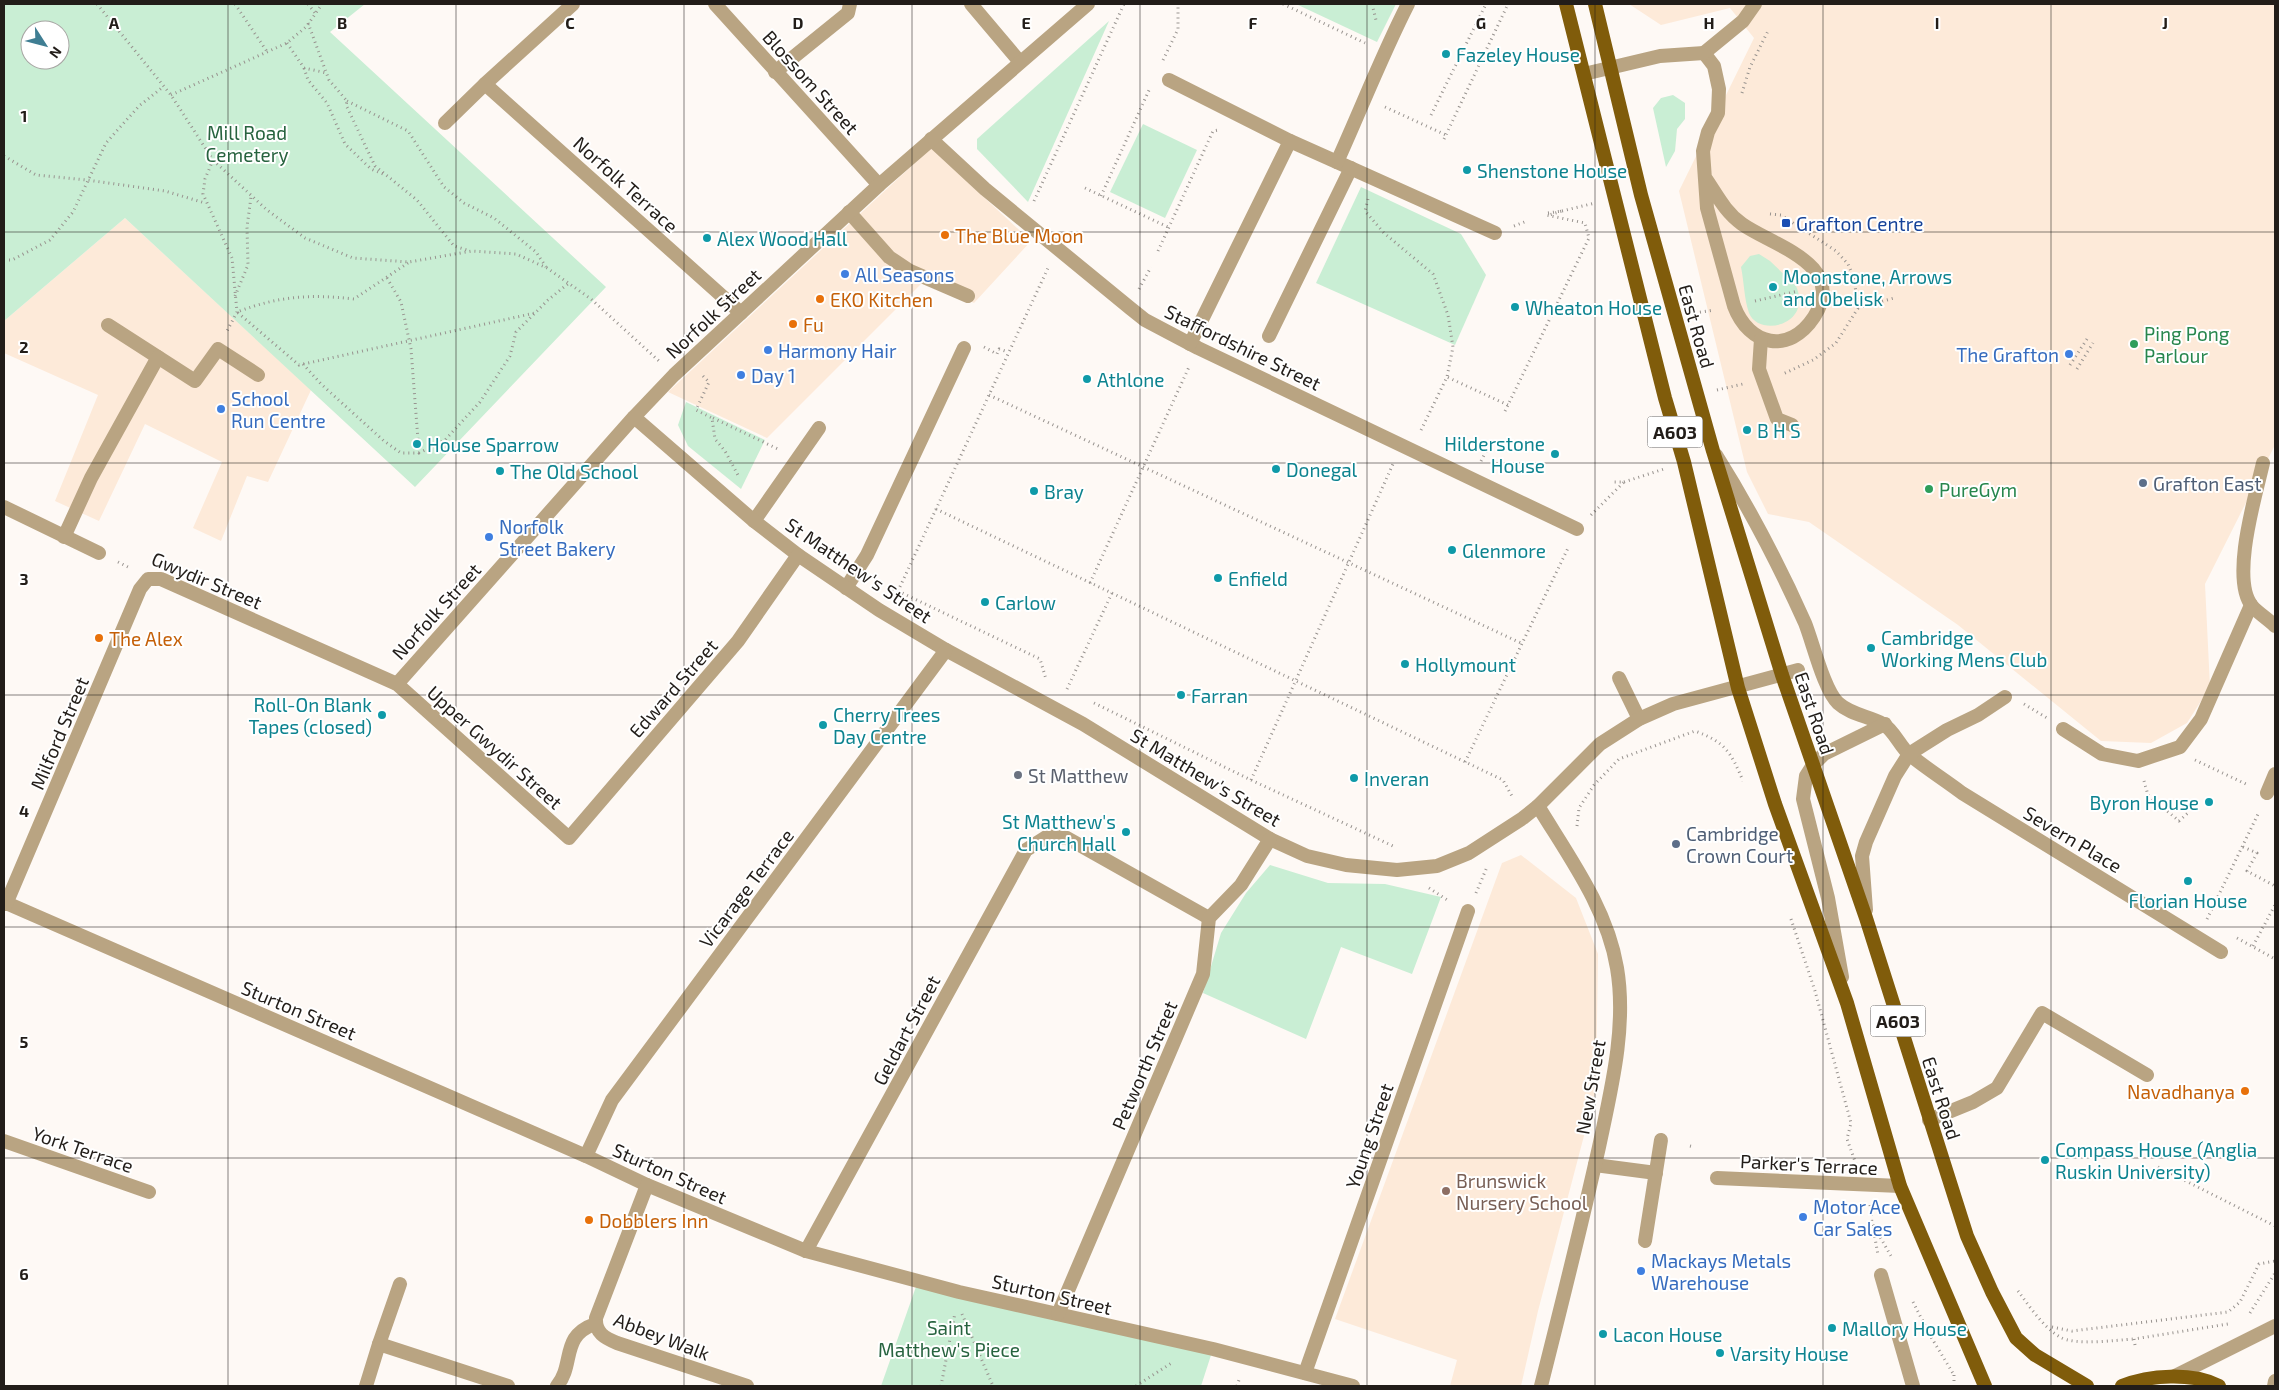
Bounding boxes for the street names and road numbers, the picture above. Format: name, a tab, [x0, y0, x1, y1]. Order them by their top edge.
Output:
street label: Blossom Street	[758, 25, 864, 139]
street label: Norfolk Terrace	[569, 131, 683, 237]
street label: Norfolk Street	[661, 263, 765, 363]
street label: East Road	[1674, 282, 1720, 370]
street label: Staffordshire Street	[1161, 299, 1325, 395]
road number: A603	[1648, 417, 1702, 448]
street label: St Matthew's Street	[782, 513, 936, 627]
street label: Gwydir Street	[148, 546, 266, 614]
street label: Norfolk Street	[387, 558, 485, 664]
street label: Edward Street	[624, 634, 722, 742]
street label: East Road	[1790, 669, 1840, 757]
street label: Milford Street	[25, 673, 93, 793]
street label: Upper Gwydir Street	[423, 680, 567, 814]
street label: St Matthew's Street	[1127, 723, 1285, 831]
street label: Severn Place	[2020, 801, 2126, 877]
street label: Vicarage Terrace	[694, 824, 798, 952]
street label: Geldart Street	[867, 971, 945, 1089]
street label: Sturton Street	[238, 976, 360, 1044]
street label: Petworth Street	[1106, 997, 1182, 1133]
road number: A603	[1870, 1006, 1926, 1036]
street label: New Street	[1570, 1038, 1610, 1136]
street label: East Road	[1918, 1054, 1966, 1142]
street label: Young Street	[1340, 1080, 1398, 1192]
street label: York Terrace	[29, 1121, 137, 1177]
street label: Sturton Street	[609, 1138, 731, 1208]
street label: Parker's Terrace	[1740, 1149, 1878, 1179]
street label: Sturton Street	[990, 1269, 1114, 1319]
street label: Abbey Walk	[611, 1307, 713, 1365]

